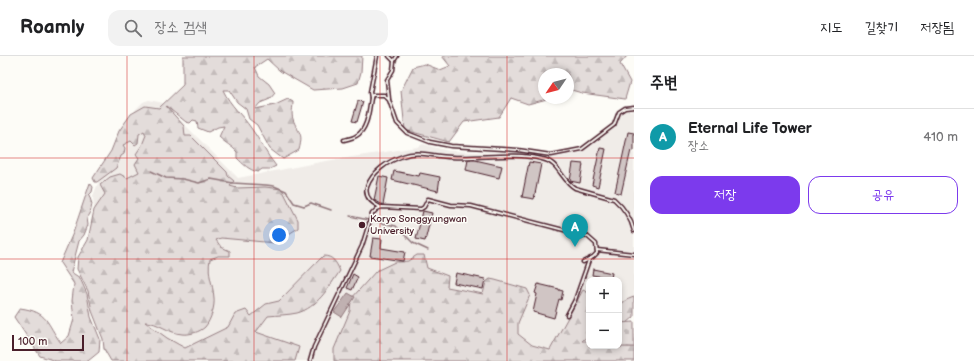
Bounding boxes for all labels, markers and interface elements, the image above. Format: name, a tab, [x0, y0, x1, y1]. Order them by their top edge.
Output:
search box	[108, 10, 388, 46]
text: Roamly	[20, 16, 84, 39]
icon: search	[122, 17, 144, 39]
text: 장소 검색	[154, 18, 207, 37]
text: 지도	[820, 19, 842, 36]
text: 길찾기	[864, 19, 898, 36]
text: 저장됨	[920, 19, 954, 36]
north arrow	[538, 68, 574, 104]
text: 주변	[650, 73, 677, 93]
text: Eternal Life Tower	[688, 119, 812, 138]
text: A	[659, 129, 667, 145]
text: 410 m	[923, 129, 958, 145]
text: 장소	[688, 138, 709, 154]
button: 저장	[650, 176, 800, 214]
button: 공유	[808, 176, 958, 214]
place label: Koryo Songgyungwan University	[370, 213, 467, 237]
pin: A	[562, 214, 588, 247]
marker: Koryo Songgyungwan University	[357, 220, 367, 230]
your location	[269, 225, 289, 245]
map controls	[586, 277, 622, 349]
button: +	[586, 277, 622, 313]
button: −	[586, 313, 622, 349]
scale bar	[12, 333, 84, 352]
text: 100 m	[18, 335, 47, 348]

